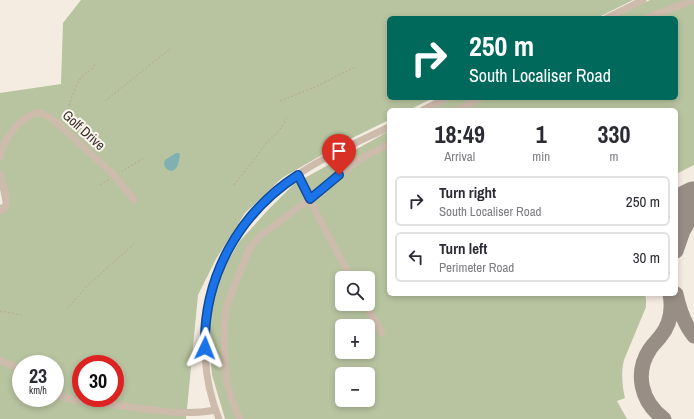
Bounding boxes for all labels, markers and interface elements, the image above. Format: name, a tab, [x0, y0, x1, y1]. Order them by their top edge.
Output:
text: 250 m	[469, 27, 534, 65]
icon: right	[403, 32, 455, 84]
text: South Localiser Road	[469, 63, 611, 88]
street label: Golf Drive	[59, 106, 109, 154]
text: 18:49	[435, 118, 485, 150]
text: 1	[536, 118, 547, 150]
text: 330	[598, 118, 630, 150]
pin	[322, 134, 356, 175]
icon: arrive	[328, 140, 350, 162]
text: Arrival	[444, 148, 475, 165]
text: min	[532, 148, 550, 165]
text: m	[610, 148, 618, 165]
text: Turn right	[439, 182, 496, 203]
icon: right	[405, 190, 427, 212]
text: 250 m	[626, 191, 660, 212]
text: South Localiser Road	[439, 203, 542, 220]
text: Turn left	[439, 238, 487, 259]
icon: left	[405, 246, 427, 268]
text: 30 m	[633, 247, 660, 268]
text: Perimeter Road	[439, 259, 514, 276]
map controls	[335, 271, 375, 407]
button: search	[335, 271, 375, 311]
button: +	[335, 319, 375, 359]
position arrow	[184, 327, 226, 369]
speed limit sign: 30	[72, 355, 124, 407]
text: 23	[29, 362, 47, 389]
button: −	[335, 367, 375, 407]
text: km/h	[29, 384, 47, 397]

